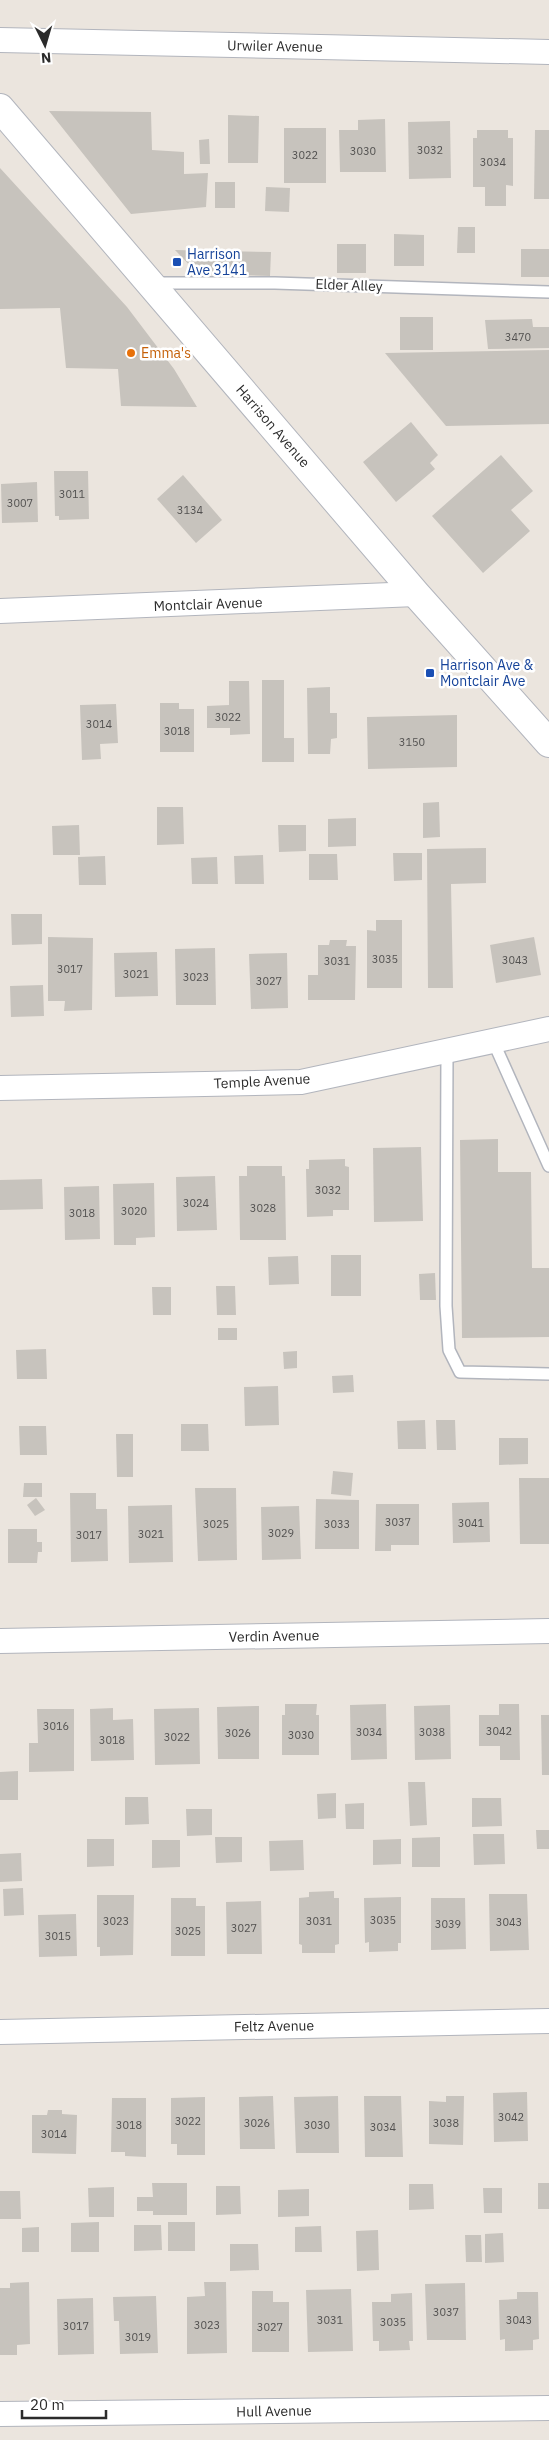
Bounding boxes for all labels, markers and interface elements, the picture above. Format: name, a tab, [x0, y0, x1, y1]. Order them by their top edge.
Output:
north arrow	[20, 20, 70, 70]
street label: Urwiler Avenue	[227, 36, 323, 56]
text: N	[40, 49, 52, 67]
house number: 3032	[417, 143, 443, 157]
house number: 3030	[350, 144, 376, 158]
house number: 3022	[292, 148, 318, 162]
house number: 3034	[480, 155, 507, 169]
place label: Harrison Ave 3141	[187, 245, 247, 279]
marker: Harrison Ave 3141	[171, 256, 183, 268]
street label: Elder Alley	[315, 275, 383, 295]
house number: 3470	[505, 330, 531, 344]
place label: Emma's	[141, 344, 191, 362]
marker: Emma's	[125, 347, 137, 359]
street label: Harrison Avenue	[232, 381, 314, 471]
house number: 3011	[59, 487, 86, 501]
house number: 3007	[7, 496, 33, 510]
house number: 3134	[177, 503, 204, 517]
street label: Montclair Avenue	[153, 593, 263, 615]
place label: Harrison Ave & Montclair Ave	[440, 656, 534, 690]
marker: Harrison Ave & Montclair Ave	[424, 667, 436, 679]
house number: 3022	[215, 710, 241, 724]
house number: 3014	[86, 717, 113, 731]
house number: 3018	[164, 724, 190, 738]
house number: 3150	[399, 735, 425, 749]
house number: 3035	[372, 952, 398, 966]
house number: 3043	[502, 953, 528, 967]
house number: 3031	[324, 954, 351, 968]
house number: 3017	[57, 962, 83, 976]
house number: 3021	[123, 967, 150, 981]
house number: 3023	[183, 970, 209, 984]
house number: 3027	[256, 974, 282, 988]
street label: Temple Avenue	[213, 1069, 311, 1093]
house number: 3032	[315, 1183, 341, 1197]
house number: 3024	[183, 1196, 210, 1210]
house number: 3028	[250, 1201, 276, 1215]
house number: 3020	[121, 1204, 147, 1218]
house number: 3018	[69, 1206, 95, 1220]
house number: 3037	[385, 1515, 411, 1529]
house number: 3041	[458, 1516, 485, 1530]
house number: 3025	[203, 1517, 229, 1531]
house number: 3033	[324, 1517, 350, 1531]
house number: 3029	[268, 1526, 294, 1540]
house number: 3021	[138, 1527, 165, 1541]
house number: 3017	[76, 1528, 102, 1542]
street label: Verdin Avenue	[229, 1626, 320, 1646]
house number: 3016	[43, 1719, 69, 1733]
house number: 3042	[486, 1724, 512, 1738]
house number: 3034	[356, 1725, 383, 1739]
house number: 3038	[419, 1725, 445, 1739]
house number: 3026	[225, 1726, 251, 1740]
house number: 3030	[288, 1728, 314, 1742]
house number: 3022	[164, 1730, 190, 1744]
house number: 3018	[99, 1733, 125, 1747]
house number: 3035	[370, 1913, 396, 1927]
house number: 3023	[103, 1914, 129, 1928]
house number: 3031	[306, 1914, 333, 1928]
house number: 3043	[496, 1915, 522, 1929]
house number: 3039	[435, 1917, 461, 1931]
house number: 3027	[231, 1921, 257, 1935]
house number: 3025	[175, 1924, 201, 1938]
house number: 3015	[45, 1929, 71, 1943]
street label: Feltz Avenue	[234, 2016, 315, 2036]
house number: 3042	[498, 2110, 524, 2124]
house number: 3022	[175, 2114, 201, 2128]
house number: 3026	[244, 2116, 270, 2130]
house number: 3038	[433, 2116, 459, 2130]
house number: 3018	[116, 2118, 142, 2132]
house number: 3030	[304, 2118, 330, 2132]
house number: 3034	[370, 2120, 397, 2134]
house number: 3014	[41, 2127, 68, 2141]
house number: 3037	[433, 2305, 459, 2319]
house number: 3031	[317, 2313, 344, 2327]
house number: 3043	[506, 2313, 532, 2327]
house number: 3035	[380, 2315, 406, 2329]
house number: 3023	[194, 2318, 220, 2332]
house number: 3017	[63, 2319, 89, 2333]
house number: 3027	[257, 2320, 283, 2334]
house number: 3019	[125, 2330, 151, 2344]
scale bar	[22, 2388, 106, 2420]
text: 20 m	[30, 2395, 65, 2414]
street label: Hull Avenue	[236, 2401, 312, 2421]

